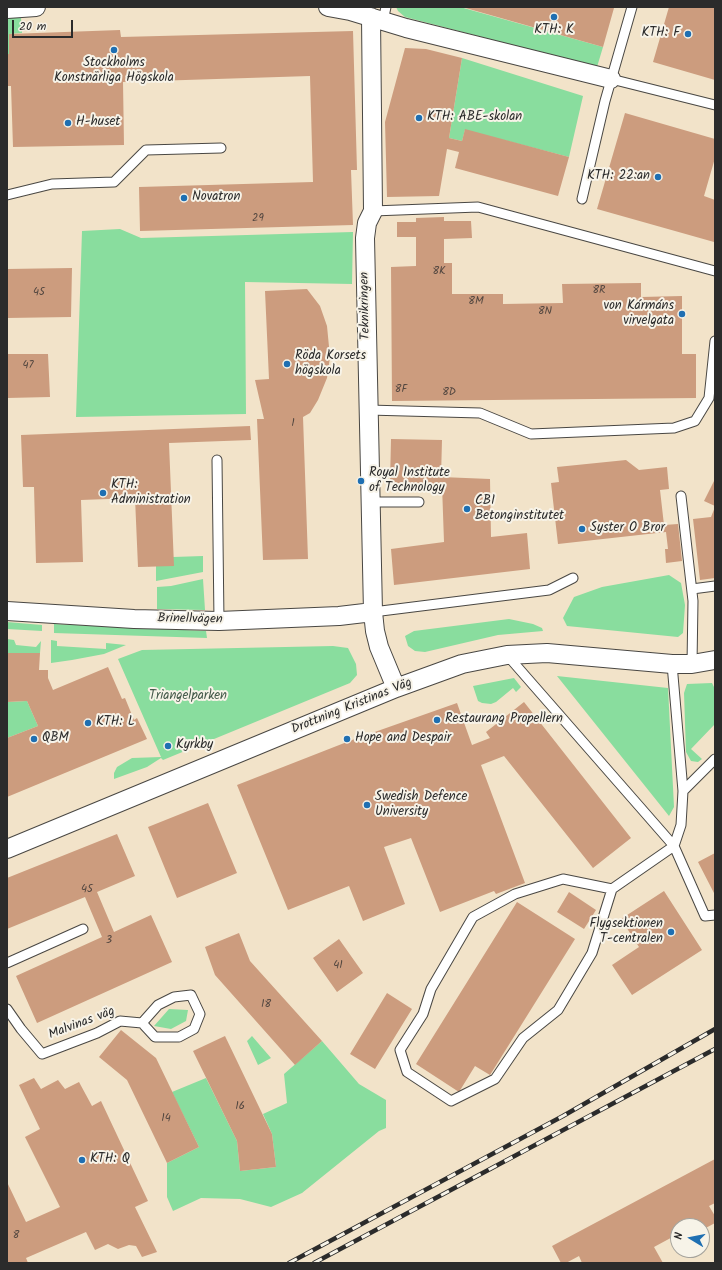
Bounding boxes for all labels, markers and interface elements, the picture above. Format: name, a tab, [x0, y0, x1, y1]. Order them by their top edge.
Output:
scale bar	[14, 12, 75, 38]
marker: KTH: K	[549, 12, 559, 22]
text: 20 m	[19, 17, 46, 36]
place label: KTH: K	[534, 23, 574, 39]
place label: KTH: F	[641, 26, 680, 42]
marker: KTH: F	[683, 29, 693, 39]
marker: Stockholms Konstnärliga Högskola	[109, 45, 119, 55]
place label: Stockholms Konstnärliga Högskola	[54, 56, 174, 87]
place label: KTH: ABE-skolan	[427, 110, 522, 126]
marker: KTH: ABE-skolan	[414, 113, 424, 123]
place label: H-huset	[76, 115, 120, 131]
marker: H-huset	[63, 118, 73, 128]
place label: KTH: 22:an	[587, 169, 650, 185]
marker: KTH: 22:an	[653, 172, 663, 182]
place label: Novatron	[192, 190, 240, 206]
marker: Novatron	[179, 193, 189, 203]
house number: 29	[252, 212, 264, 226]
house number: 8K	[432, 265, 446, 279]
street label: Teknikringen	[358, 272, 374, 340]
house number: 8R	[592, 284, 606, 298]
house number: 45	[33, 286, 45, 300]
house number: 8M	[468, 295, 484, 309]
place label: von Kármáns virvelgata	[603, 299, 674, 330]
house number: 8N	[538, 305, 552, 319]
marker: von Kármáns virvelgata	[677, 309, 687, 319]
place label: Röda Korsets högskola	[295, 349, 366, 380]
house number: 47	[22, 359, 34, 373]
marker: Röda Korsets högskola	[282, 359, 292, 369]
house number: 8F	[395, 383, 407, 397]
house number: 8D	[442, 386, 456, 400]
house number: 1	[291, 417, 295, 431]
place label: Royal Institute of Technology	[369, 466, 450, 497]
marker: Royal Institute of Technology	[356, 476, 366, 486]
place label: KTH: Administration	[111, 478, 191, 509]
marker: KTH: Administration	[98, 488, 108, 498]
place label: CBI Betonginstitutet	[475, 494, 564, 525]
marker: CBI Betonginstitutet	[462, 504, 472, 514]
place label: Syster O Bror	[590, 521, 665, 537]
marker: Syster O Bror	[577, 524, 587, 534]
street label: Brinellvägen	[157, 612, 223, 628]
street label: Drottning Kristinas Väg	[289, 676, 415, 738]
park label: Triangelparken	[149, 689, 227, 705]
place label: Restaurang Propellern	[445, 712, 563, 728]
place label: KTH: L	[96, 715, 135, 731]
marker: Restaurang Propellern	[432, 715, 442, 725]
marker: KTH: L	[83, 718, 93, 728]
place label: QBM	[42, 731, 69, 747]
place label: Hope and Despair	[355, 731, 451, 747]
marker: QBM	[29, 734, 39, 744]
marker: Hope and Despair	[342, 734, 352, 744]
place label: Kyrkby	[176, 738, 213, 754]
marker: Kyrkby	[163, 741, 173, 751]
place label: Swedish Defence University	[375, 790, 467, 821]
marker: Swedish Defence University	[362, 800, 372, 810]
house number: 45	[81, 883, 93, 897]
place label: Flygsektionen T-centralen	[590, 917, 663, 948]
marker: Flygsektionen T-centralen	[666, 927, 676, 937]
house number: 3	[106, 934, 112, 948]
house number: 41	[333, 959, 343, 973]
house number: 18	[261, 998, 271, 1012]
street label: Malvinas väg	[47, 1004, 117, 1044]
house number: 16	[235, 1100, 245, 1114]
house number: 14	[161, 1112, 171, 1126]
place label: KTH: Q	[90, 1152, 130, 1168]
marker: KTH: Q	[77, 1155, 87, 1165]
north arrow	[670, 1218, 710, 1258]
house number: 8	[13, 1229, 19, 1243]
text: N	[670, 1231, 689, 1241]

